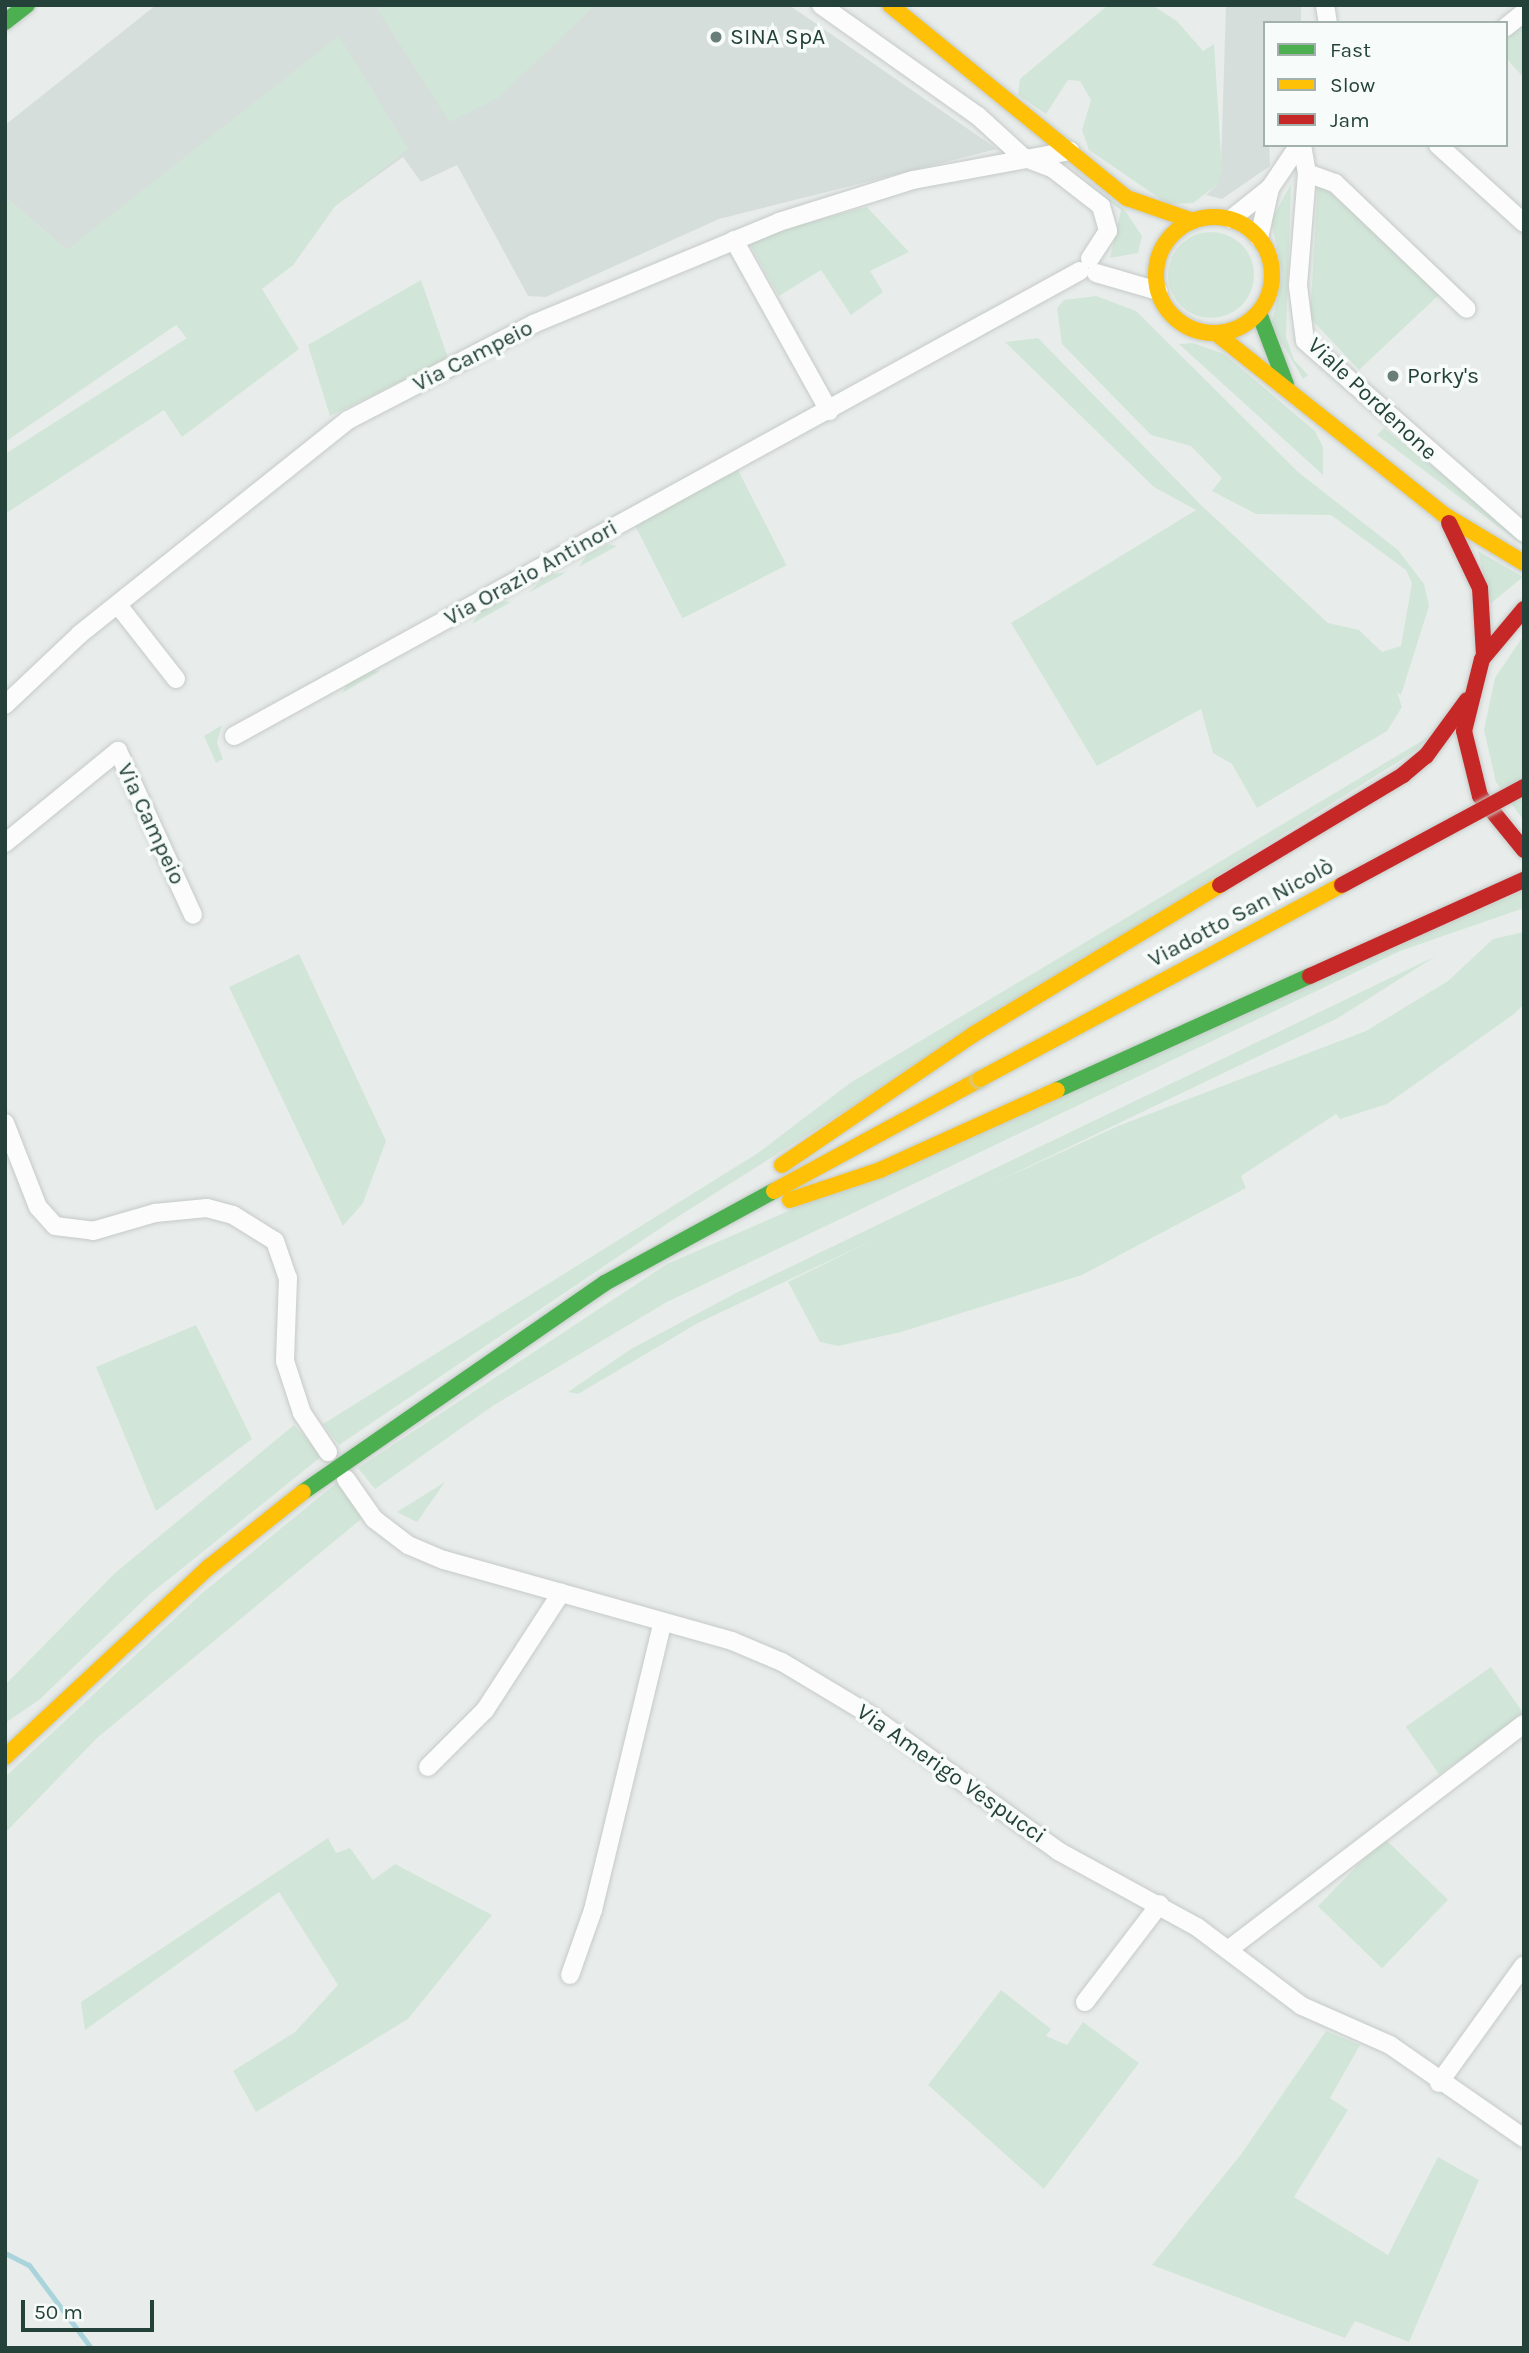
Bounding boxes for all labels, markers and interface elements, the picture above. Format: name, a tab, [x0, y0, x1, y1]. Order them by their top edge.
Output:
legend	[1263, 21, 1508, 147]
place label: SINA SpA	[730, 23, 825, 51]
marker: SINA SpA	[708, 29, 724, 45]
text: Fast	[1330, 38, 1371, 62]
text: Slow	[1330, 73, 1375, 97]
text: Jam	[1330, 108, 1370, 132]
street label: Via Campeio	[408, 314, 538, 398]
street label: Viale Pordenone	[1301, 332, 1443, 466]
place label: Porky's	[1407, 362, 1479, 390]
marker: Porky's	[1385, 368, 1401, 384]
street label: Via Orazio Antinori	[440, 514, 622, 632]
street label: Via Campeio	[111, 759, 191, 889]
street label: Viadotto San Nicolò	[1144, 852, 1338, 974]
street label: Via Amerigo Vespucci	[851, 1698, 1051, 1850]
scale bar	[24, 2286, 158, 2330]
text: 50 m	[34, 2300, 83, 2324]

